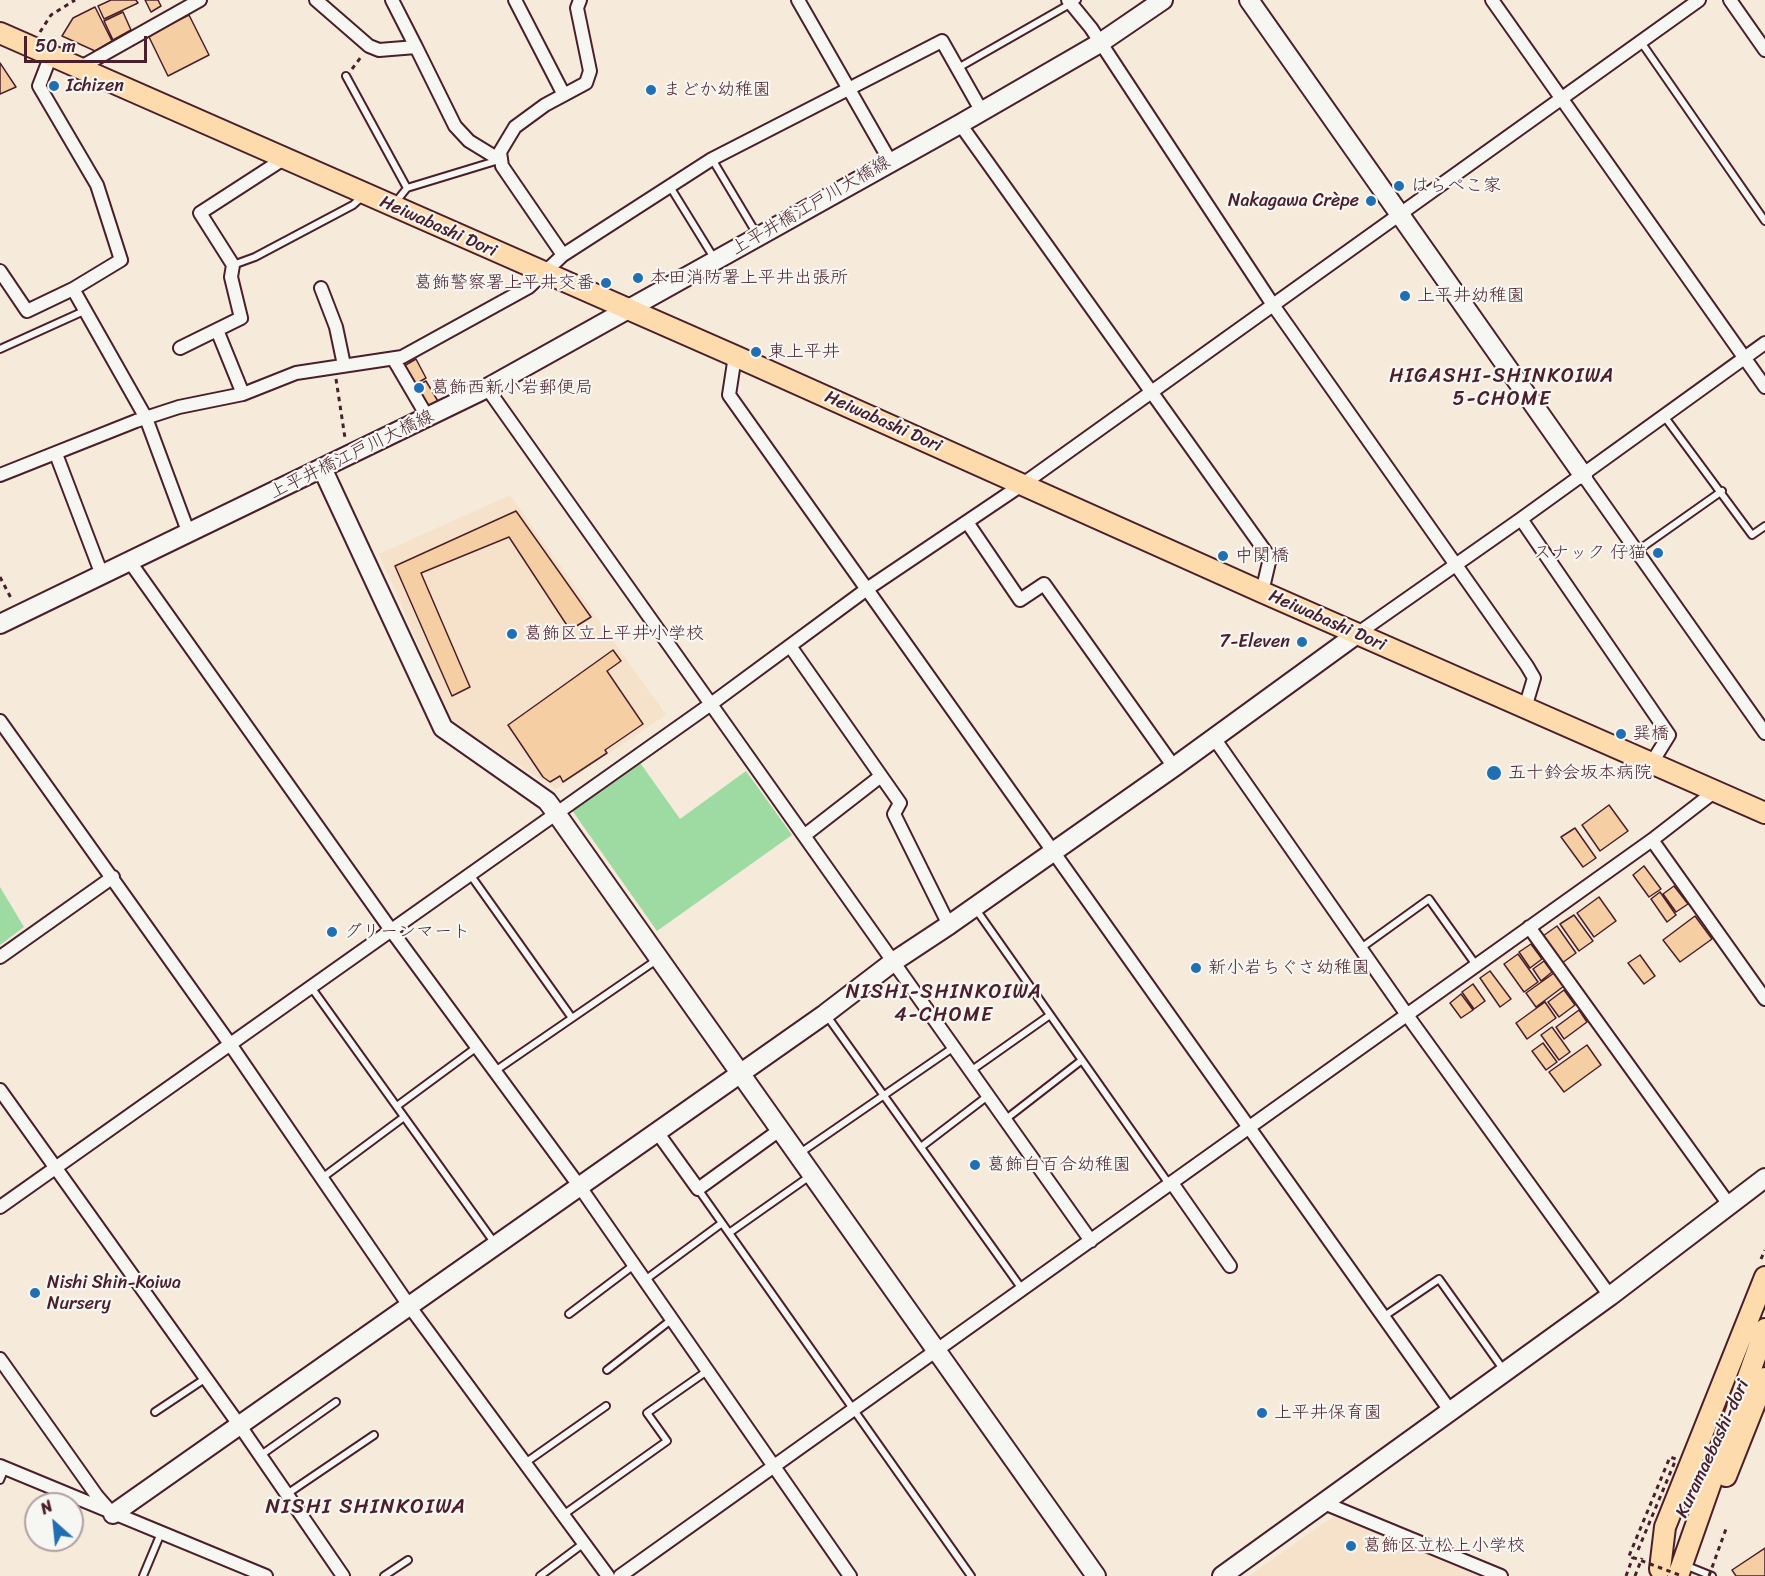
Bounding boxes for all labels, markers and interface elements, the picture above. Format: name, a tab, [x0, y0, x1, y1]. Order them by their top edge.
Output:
scale bar	[27, 24, 150, 62]
text: 50 m	[35, 30, 76, 62]
place label: Ichizen	[66, 75, 124, 97]
marker: Ichizen	[47, 79, 61, 93]
place label: まどか幼稚園	[663, 79, 771, 101]
marker: まどか幼稚園	[644, 83, 658, 97]
street label: 上平井橋江戸川大橋線	[728, 152, 894, 260]
place label: はらぺこ家	[1411, 175, 1501, 197]
marker: はらぺこ家	[1392, 179, 1406, 193]
place label: Nakagawa Crèpe	[1228, 190, 1359, 212]
street label: Heiwabashi Dori	[376, 192, 500, 262]
marker: Nakagawa Crèpe	[1364, 194, 1378, 208]
place label: 本田消防署上平井出張所	[650, 267, 848, 289]
marker: 本田消防署上平井出張所	[631, 271, 645, 285]
place label: 葛飾警察署上平井交番	[414, 272, 594, 294]
marker: 葛飾警察署上平井交番	[599, 276, 613, 290]
place label: 上平井幼稚園	[1417, 285, 1525, 307]
marker: 上平井幼稚園	[1398, 289, 1412, 303]
place label: 東上平井	[768, 341, 840, 363]
marker: 東上平井	[749, 345, 763, 359]
district label: HIGASHI-SHINKOIWA 5-CHOME	[1391, 365, 1613, 412]
place label: 葛飾西新小岩郵便局	[431, 377, 593, 399]
marker: 葛飾西新小岩郵便局	[412, 381, 426, 395]
street label: Heiwabashi Dori	[821, 387, 945, 457]
street label: 上平井橋江戸川大橋線	[266, 406, 438, 504]
place label: スナック 仔猫	[1533, 542, 1646, 564]
place label: 中関橋	[1235, 545, 1289, 567]
marker: スナック 仔猫	[1651, 546, 1665, 560]
marker: 中関橋	[1216, 549, 1230, 563]
street label: Heiwabashi Dori	[1265, 586, 1389, 656]
place label: 葛飾区立上平井小学校	[524, 623, 704, 645]
marker: 葛飾区立上平井小学校	[505, 627, 519, 641]
place label: 7-Eleven	[1220, 631, 1290, 653]
marker: 7-Eleven	[1295, 635, 1309, 649]
place label: 巽橋	[1633, 723, 1669, 745]
marker: 巽橋	[1614, 727, 1628, 741]
place label: 五十鈴会坂本病院	[1508, 762, 1652, 784]
marker: 五十鈴会坂本病院	[1485, 764, 1503, 782]
place label: グリーンマート	[344, 921, 470, 943]
marker: グリーンマート	[325, 925, 339, 939]
place label: 新小岩ちぐさ幼稚園	[1208, 957, 1370, 979]
marker: 新小岩ちぐさ幼稚園	[1189, 961, 1203, 975]
district label: NISHI-SHINKOIWA 4-CHOME	[847, 981, 1041, 1028]
place label: 葛飾白百合幼稚園	[987, 1154, 1131, 1176]
marker: 葛飾白百合幼稚園	[968, 1158, 982, 1172]
place label: Nishi Shin-Koiwa Nursery	[47, 1272, 181, 1314]
marker: Nishi Shin-Koiwa Nursery	[28, 1286, 42, 1300]
street label: Kuramaebashi-dori	[1672, 1377, 1754, 1521]
place label: 上平井保育園	[1274, 1402, 1382, 1424]
marker: 上平井保育園	[1255, 1406, 1269, 1420]
north arrow	[24, 1492, 84, 1552]
text: N	[35, 1492, 58, 1523]
district label: NISHI SHINKOIWA	[266, 1495, 466, 1521]
place label: 葛飾区立松上小学校	[1363, 1535, 1525, 1557]
marker: 葛飾区立松上小学校	[1344, 1539, 1358, 1553]

